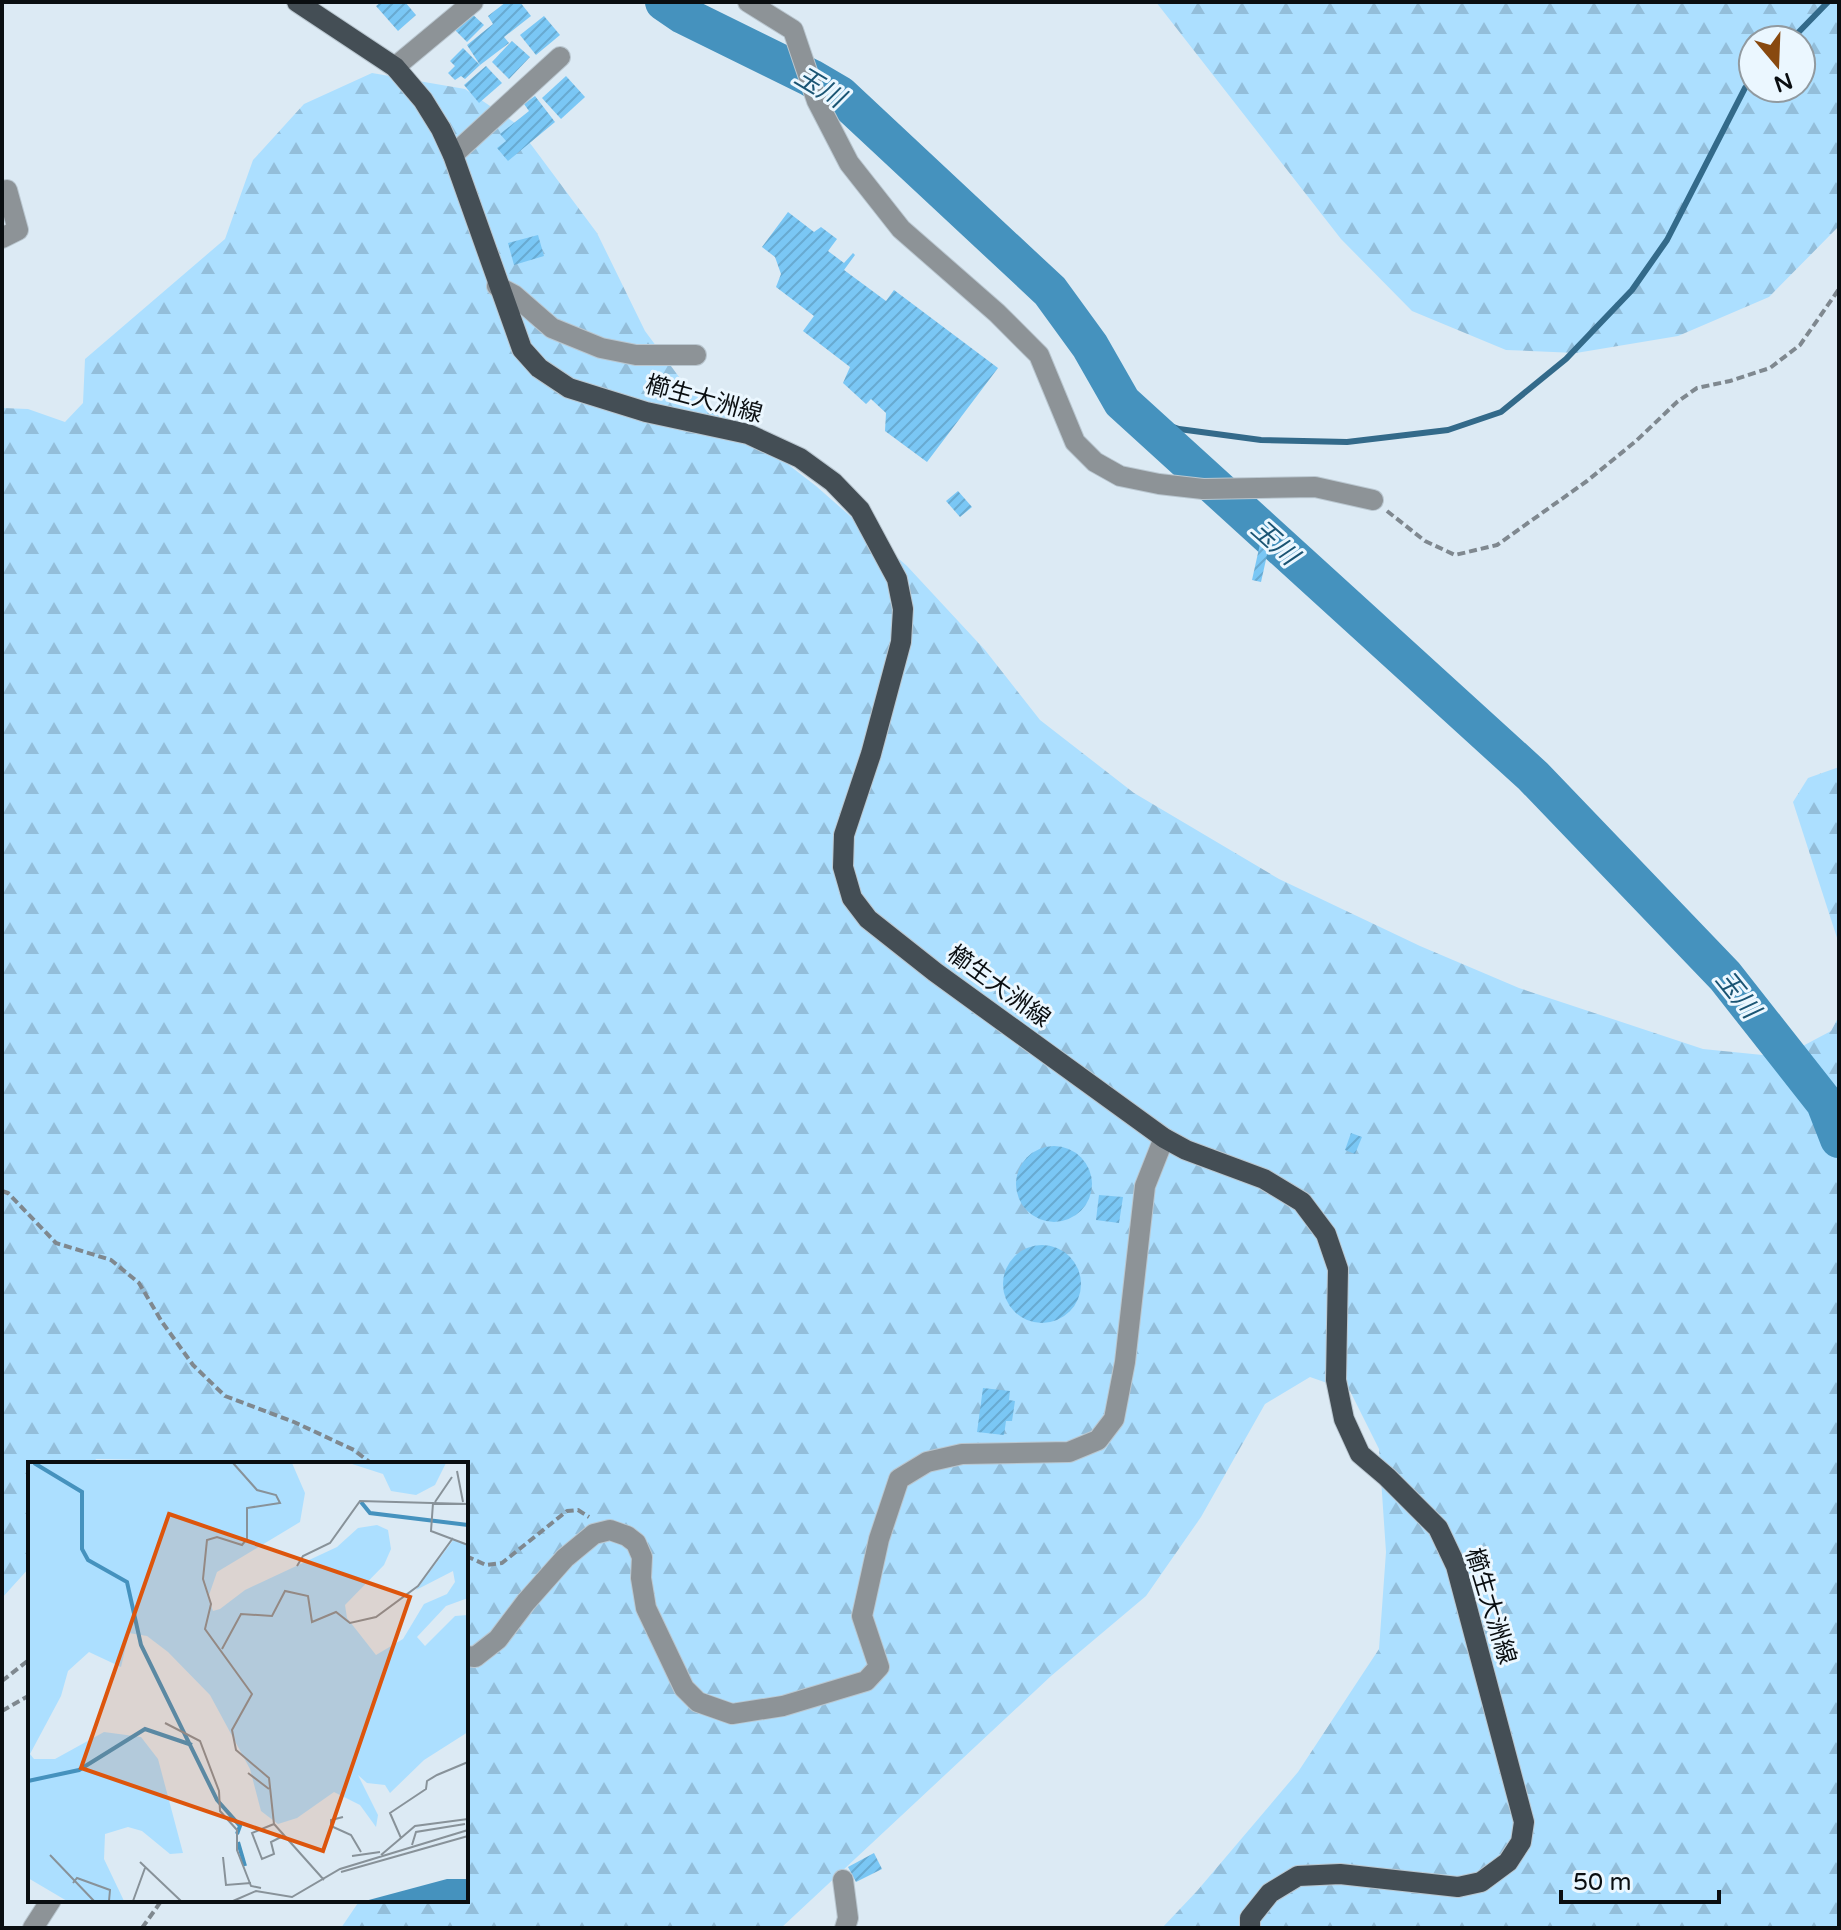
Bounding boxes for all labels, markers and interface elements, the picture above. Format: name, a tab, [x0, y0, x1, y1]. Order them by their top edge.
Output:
north arrow	[1737, 24, 1817, 104]
water label: 玉川	[789, 61, 853, 116]
text: N	[1771, 67, 1796, 97]
street label: 櫛生大洲線	[642, 370, 766, 429]
water label: 玉川	[1245, 513, 1307, 573]
street label: 櫛生大洲線	[942, 939, 1056, 1033]
water label: 玉川	[1709, 964, 1768, 1027]
inset map	[28, 1462, 468, 1902]
street label: 櫛生大洲線	[1459, 1545, 1522, 1668]
scale bar	[1561, 1854, 1719, 1904]
text: 50 m	[1573, 1868, 1631, 1897]

